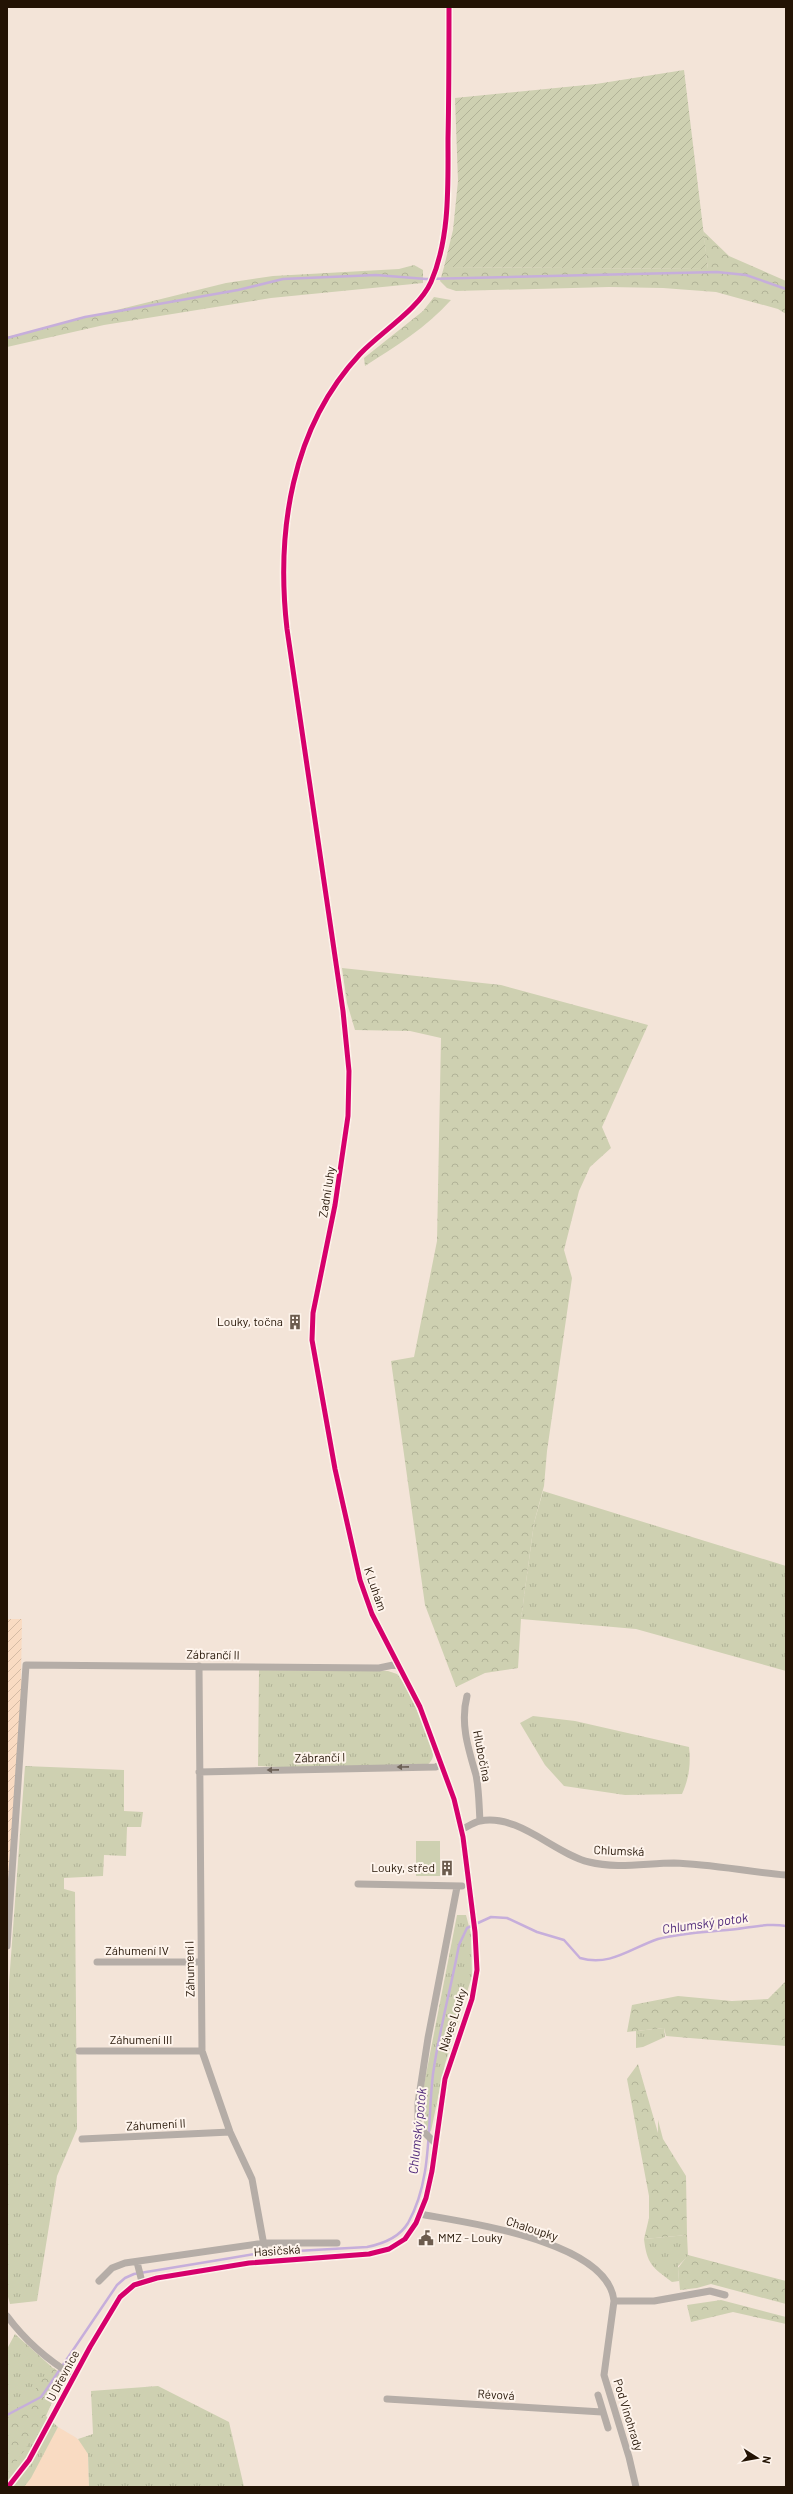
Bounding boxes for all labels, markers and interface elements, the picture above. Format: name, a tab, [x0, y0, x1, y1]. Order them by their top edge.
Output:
street label: Zadní luhy	[315, 1165, 337, 1219]
building icon: Louky, točna	[286, 1313, 304, 1331]
place label: Louky, točna	[217, 1314, 283, 1328]
street label: K Luhám	[362, 1565, 390, 1613]
street label: Zábrančí II	[186, 1647, 240, 1661]
street label: Hlubočina	[471, 1729, 495, 1783]
street label: Zábrančí I	[295, 1750, 345, 1764]
one-way arrow	[396, 1764, 409, 1770]
one-way arrow	[267, 1767, 279, 1774]
street label: Chlumská	[593, 1842, 645, 1858]
building icon: Louky, střed	[438, 1859, 456, 1877]
place label: Louky, střed	[371, 1860, 435, 1874]
water label: Chlumský potok	[661, 1909, 750, 1937]
street label: Záhumení I	[182, 1941, 196, 1997]
street label: Záhumení IV	[105, 1943, 169, 1957]
street label: Náves Louky	[435, 1986, 469, 2053]
street label: Záhumení III	[110, 2032, 172, 2046]
water label: Chlumský potok	[405, 2086, 430, 2175]
street label: Záhumení II	[126, 2115, 186, 2133]
street label: Chaloupky	[505, 2213, 560, 2243]
public building icon: MMZ - Louky	[417, 2229, 435, 2247]
place label: MMZ - Louky	[438, 2230, 503, 2244]
street label: Hasičská	[253, 2241, 301, 2259]
street label: U Dřevnice	[43, 2348, 81, 2404]
street label: Pod Vinohrady	[611, 2377, 647, 2453]
street label: Révová	[477, 2386, 515, 2402]
north arrow	[737, 2438, 777, 2478]
text: N	[760, 2455, 774, 2465]

